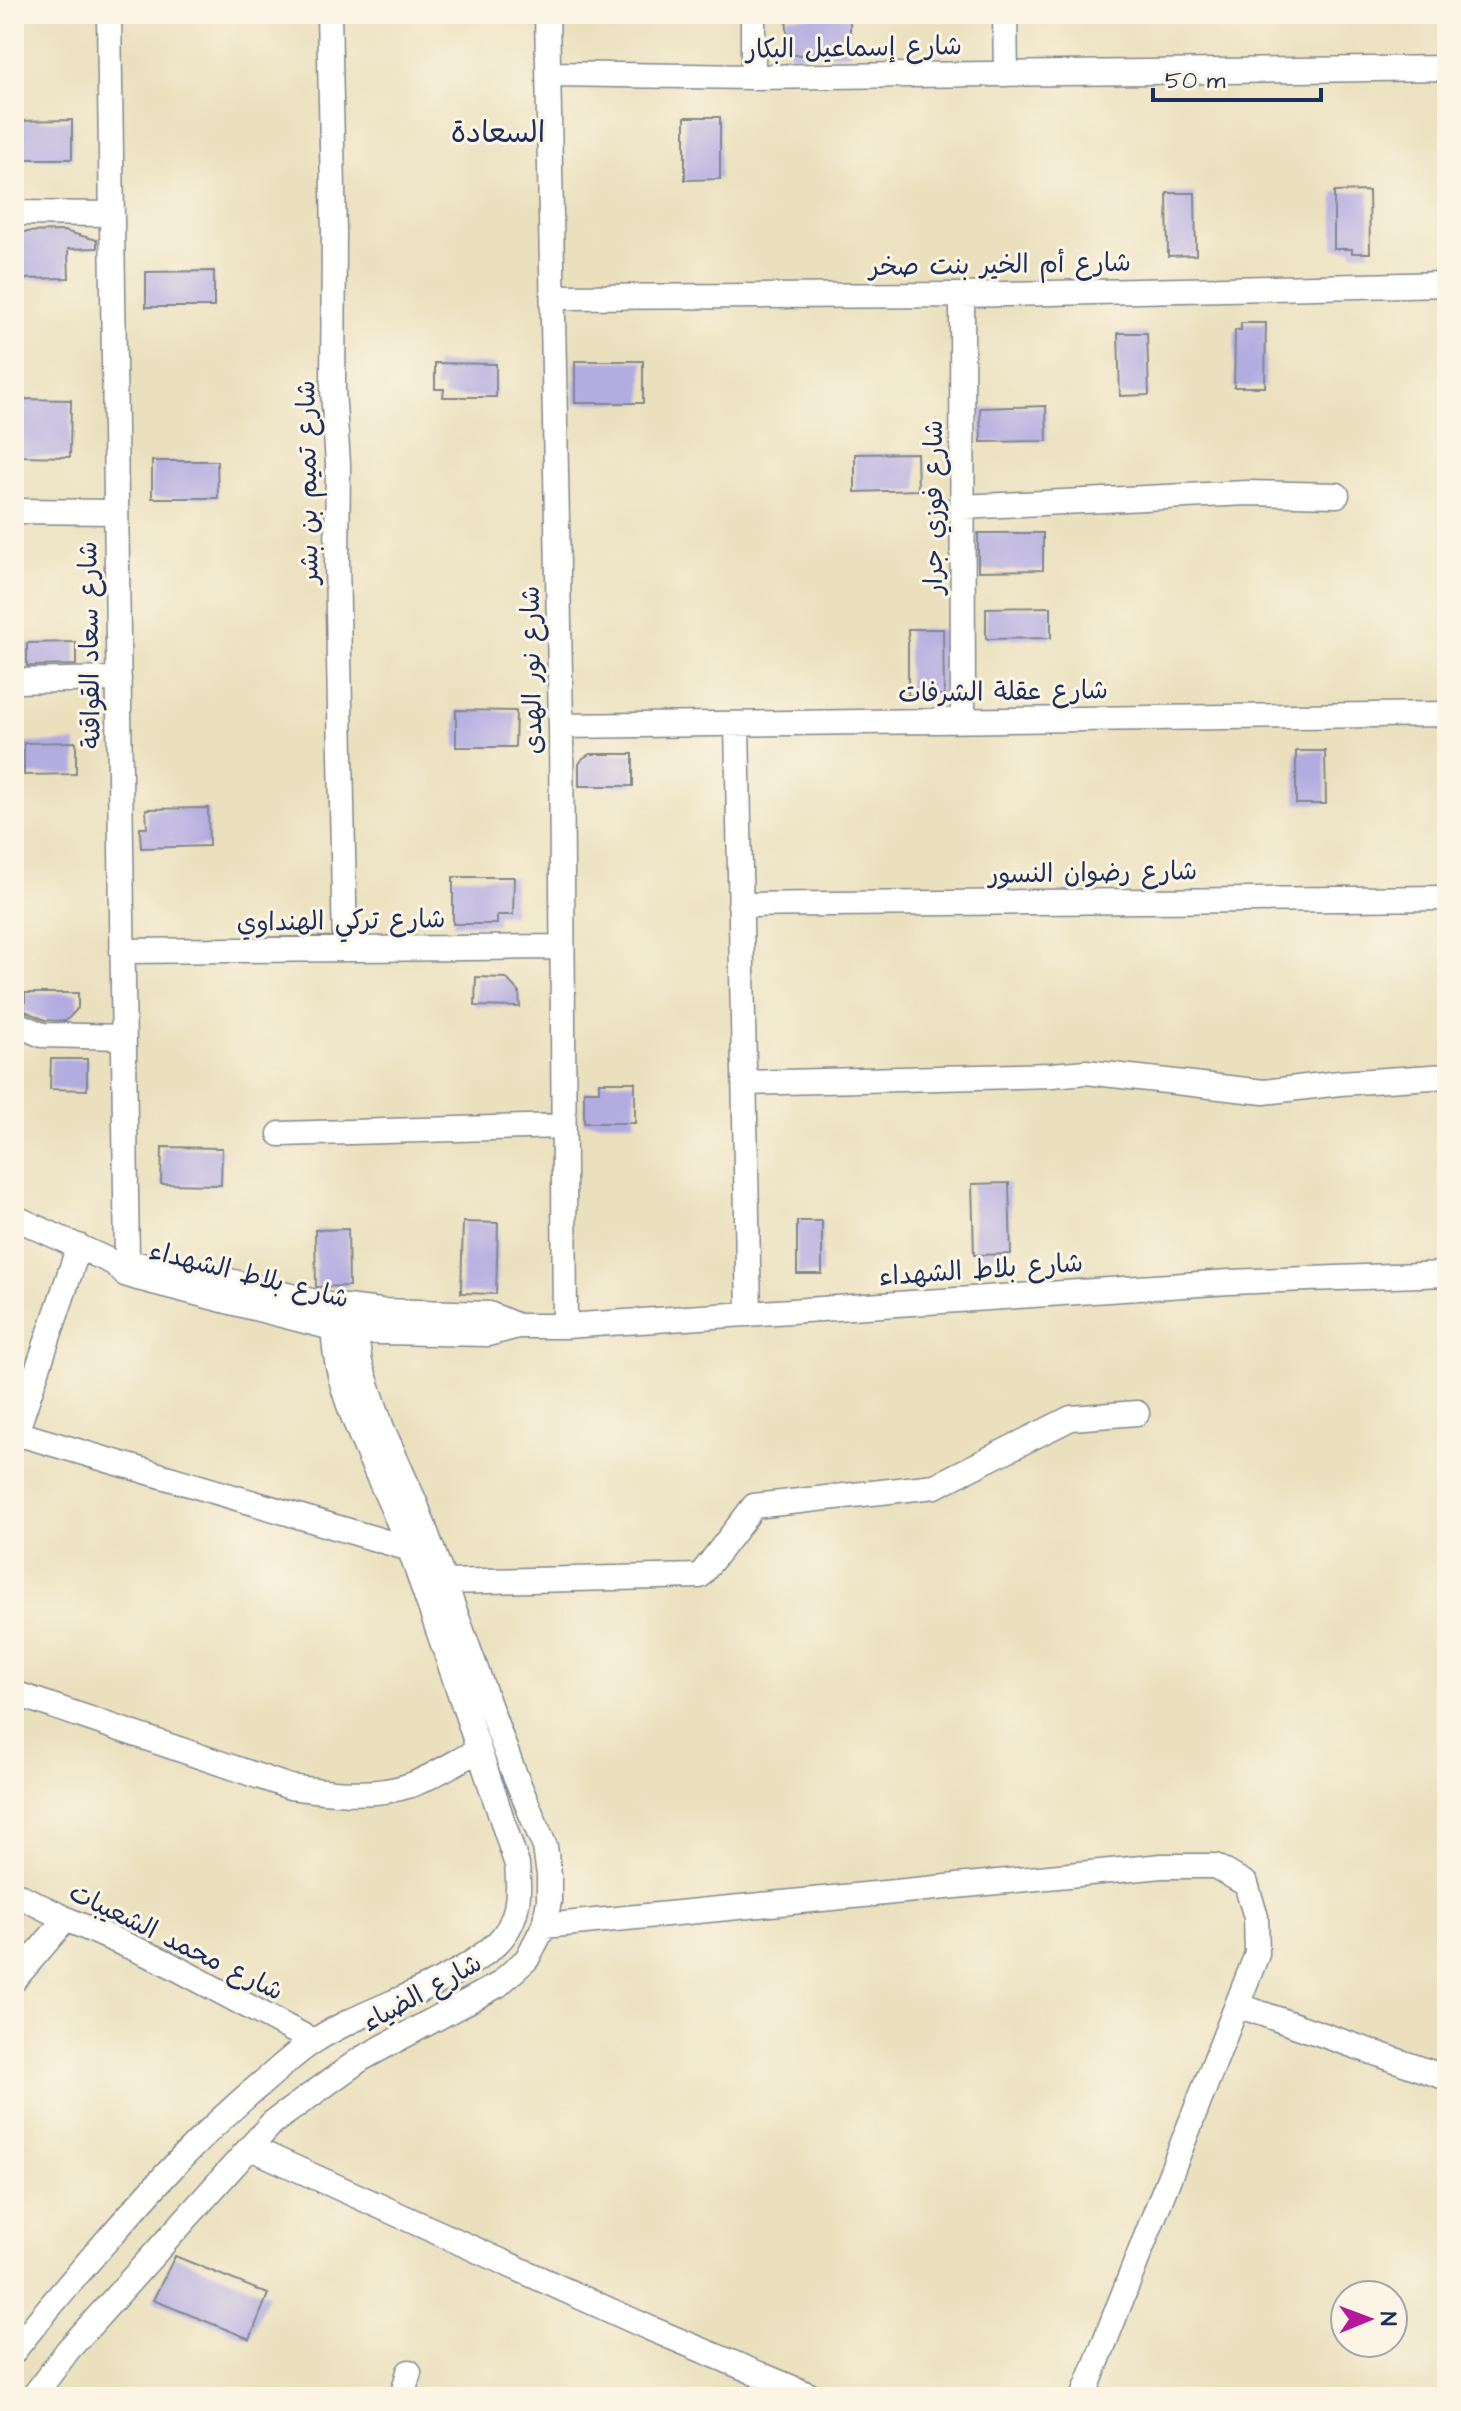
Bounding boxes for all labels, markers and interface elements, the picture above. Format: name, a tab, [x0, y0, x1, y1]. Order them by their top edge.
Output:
street label: شارع إسماعيل البكار	[744, 28, 962, 68]
scale bar	[1153, 52, 1321, 102]
text: 50 m	[1165, 64, 1226, 98]
district label: السعادة	[451, 112, 545, 154]
street label: شارع أم الخير بنت صخر	[867, 245, 1131, 286]
street label: شارع تميم بن بشر	[288, 380, 329, 586]
street label: شارع فوزي جرار	[916, 420, 952, 596]
street label: شارع سعاد القواقنة	[70, 541, 110, 749]
street label: شارع نور الهدى	[513, 585, 551, 755]
street label: شارع عقلة الشرفات	[898, 672, 1108, 712]
street label: شارع رضوان النسور	[986, 853, 1198, 893]
street label: شارع تركي الهنداوي	[236, 901, 446, 945]
street label: شارع بلاط الشهداء	[145, 1233, 353, 1317]
street label: شارع بلاط الشهداء	[878, 1245, 1084, 1295]
street label: شارع محمد الشعيبات	[63, 1874, 289, 2010]
street label: شارع الضياء	[356, 1945, 488, 2041]
north arrow	[1329, 2279, 1409, 2359]
text: N	[1372, 2312, 1403, 2326]

